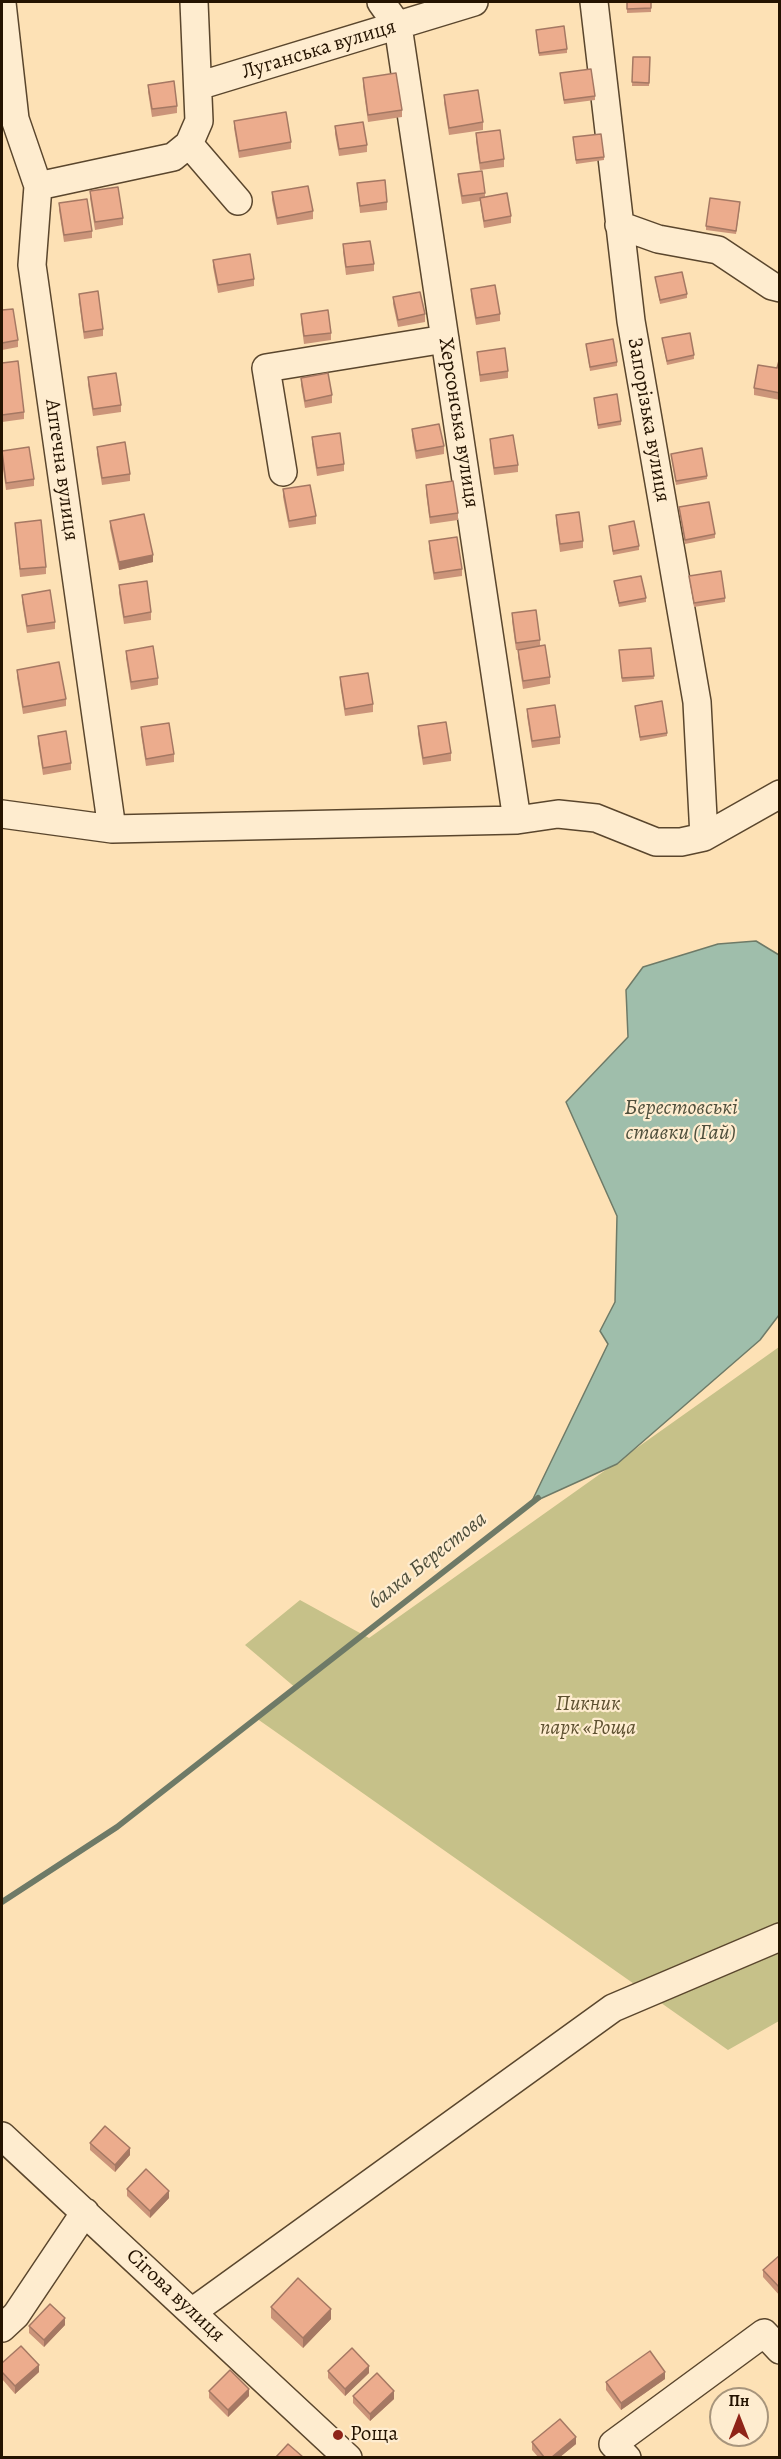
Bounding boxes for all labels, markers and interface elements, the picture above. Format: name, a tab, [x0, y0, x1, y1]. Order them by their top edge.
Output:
street label: Луганська вулиця	[239, 15, 399, 85]
street label: Херсонська вулиця	[432, 336, 484, 510]
street label: Запорізька вулиця	[621, 336, 675, 504]
street label: Аптечна вулиця	[39, 398, 83, 542]
water label: Берестовські ставки (Гай)	[624, 1096, 738, 1148]
water label: балка Берестова	[363, 1507, 493, 1615]
park label: Пикник парк «Роща	[540, 1692, 636, 1742]
street label: Сігова вулиця	[120, 2244, 230, 2348]
north arrow	[709, 2387, 769, 2447]
text: Пн	[729, 2390, 749, 2412]
place label: Роща	[350, 2422, 398, 2448]
marker: Роща	[331, 2428, 345, 2442]

